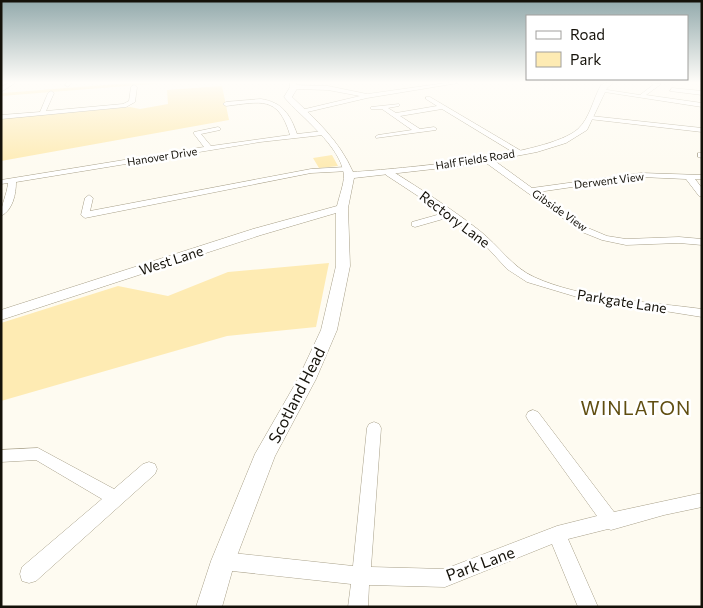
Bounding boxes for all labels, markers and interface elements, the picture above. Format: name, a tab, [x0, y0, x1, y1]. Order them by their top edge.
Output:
legend	[526, 15, 688, 80]
text: Road	[570, 25, 605, 43]
text: Park	[570, 50, 601, 68]
street label: Hanover Drive	[126, 144, 198, 168]
street label: Half Fields Road	[434, 146, 516, 172]
street label: Derwent View	[573, 169, 645, 191]
street label: Gibside View	[530, 186, 590, 234]
street label: Rectory Lane	[417, 187, 493, 251]
street label: West Lane	[137, 242, 205, 278]
street label: Parkgate Lane	[576, 286, 668, 316]
street label: Scotland Head	[264, 344, 328, 446]
district label: WINLATON	[581, 396, 691, 419]
street label: Park Lane	[443, 542, 517, 584]

